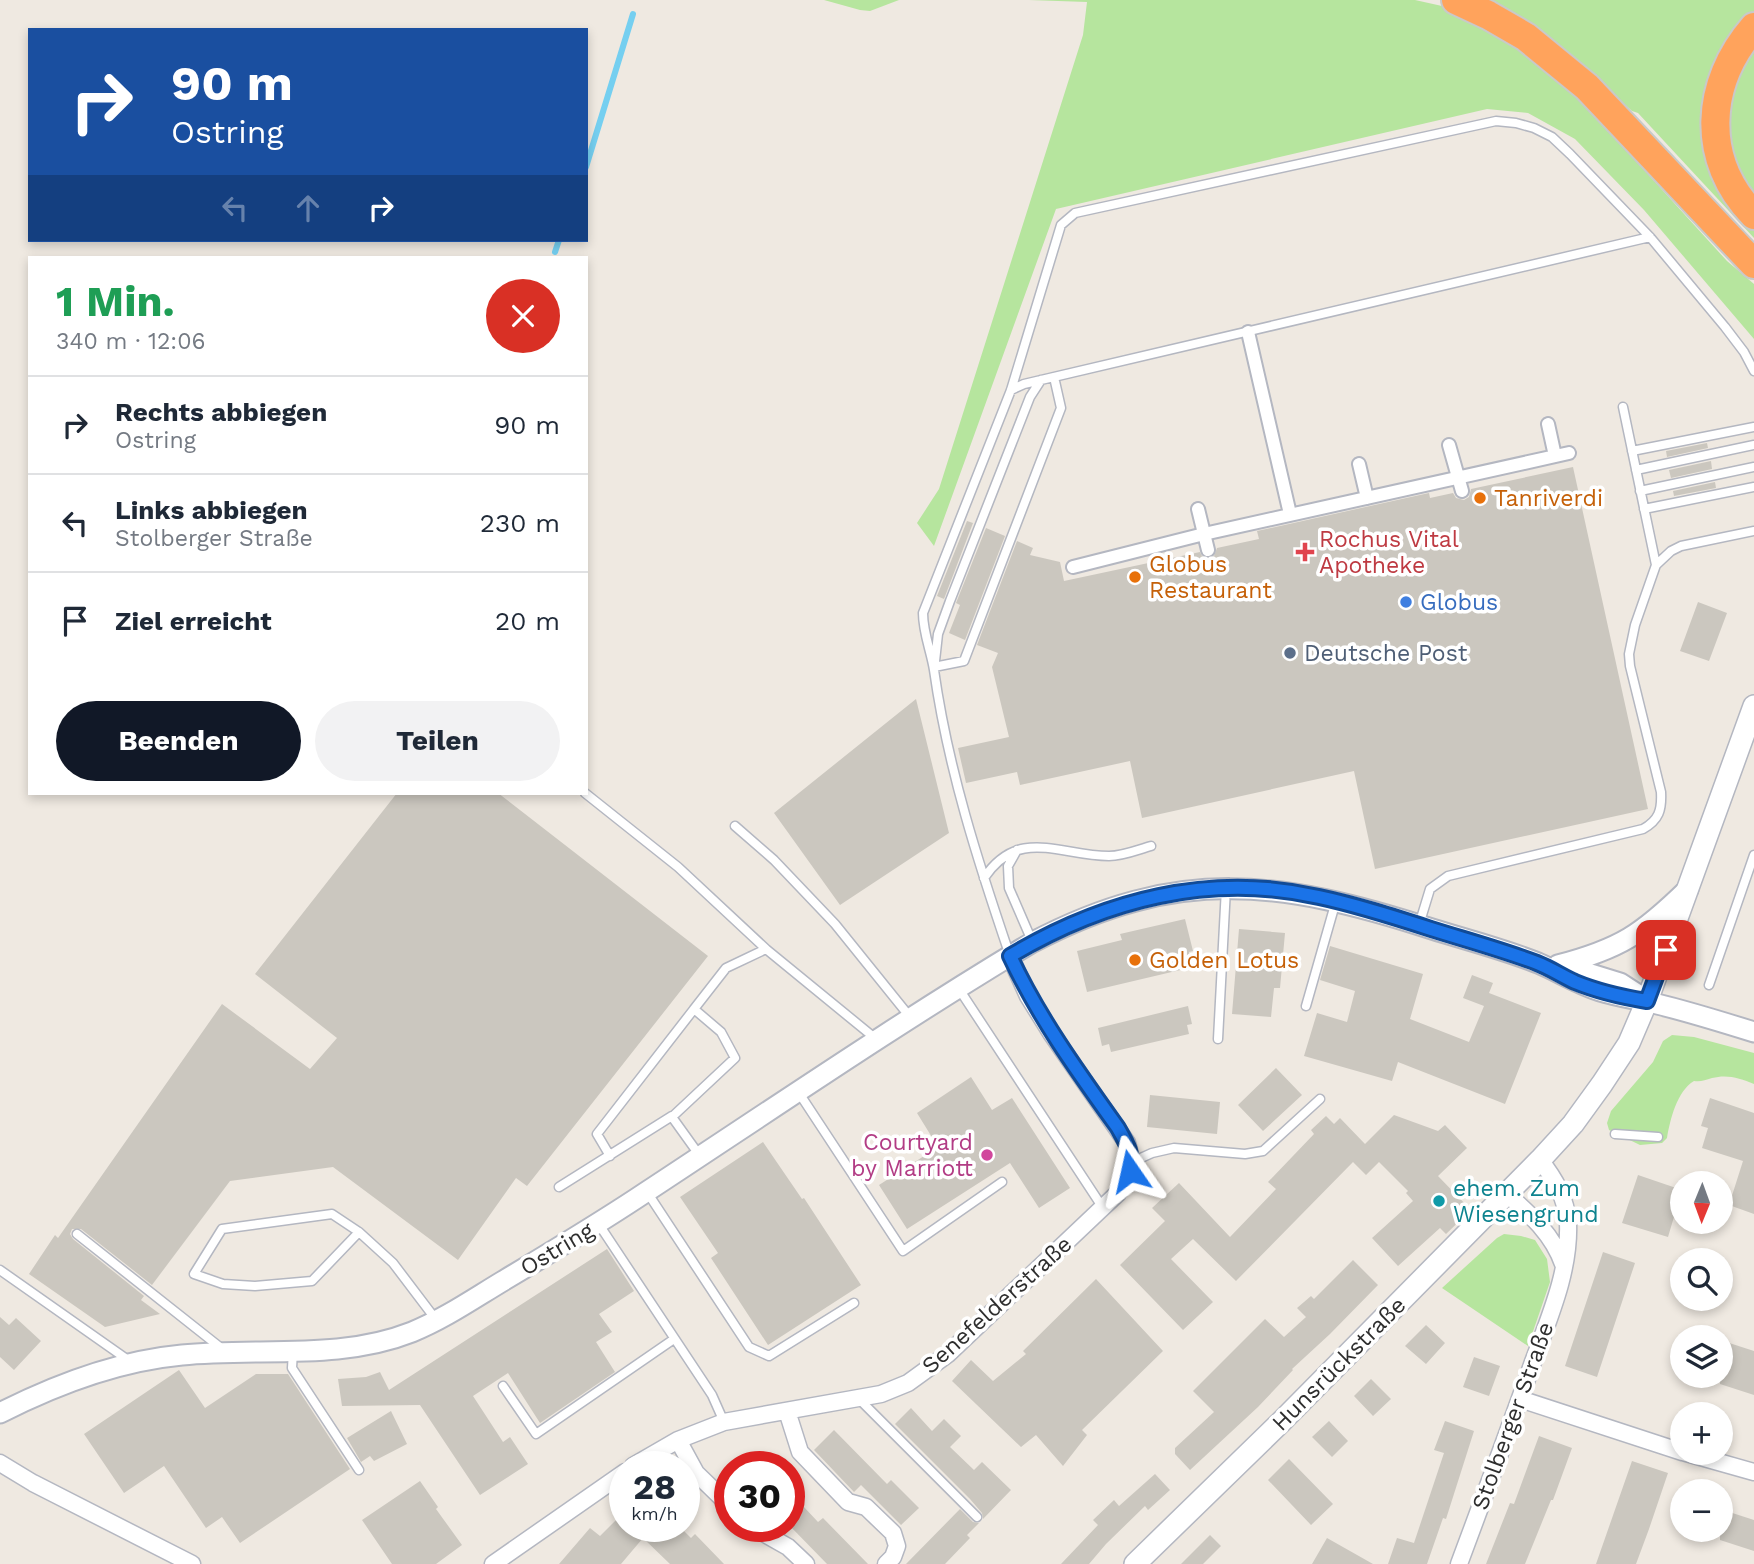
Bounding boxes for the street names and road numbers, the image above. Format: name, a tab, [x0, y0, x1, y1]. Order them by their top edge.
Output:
street label: Ostring	[515, 1216, 599, 1281]
street label: Senefelderstraße	[917, 1231, 1077, 1379]
street label: Hunsrückstraße	[1267, 1292, 1411, 1436]
street label: Stolberger Straße	[1466, 1318, 1560, 1514]

